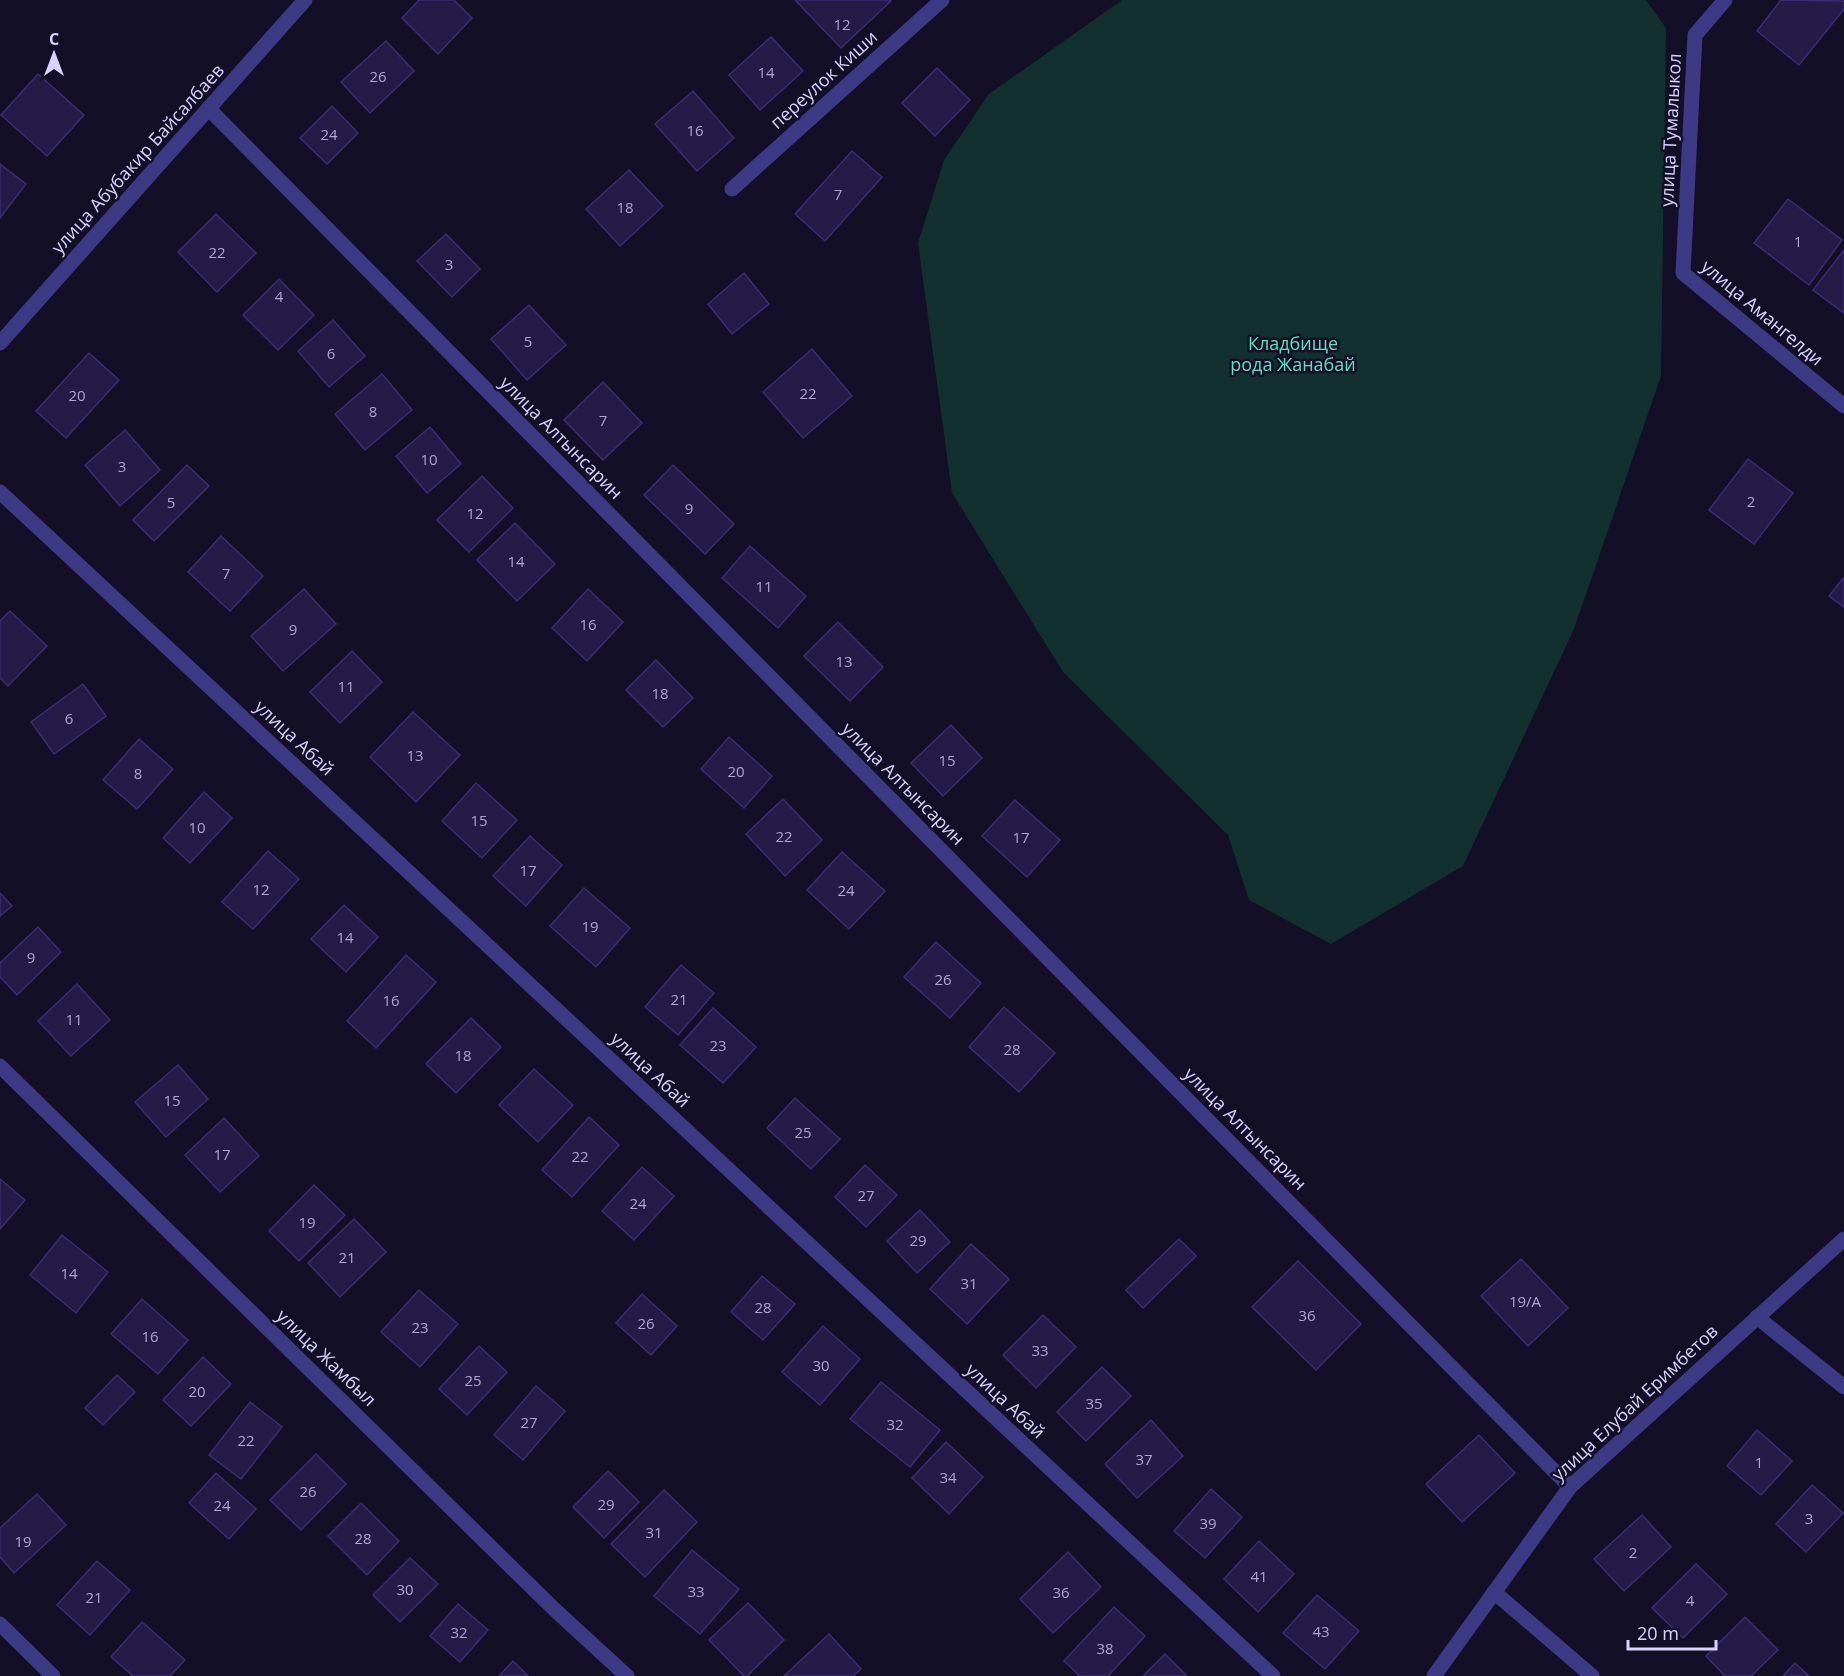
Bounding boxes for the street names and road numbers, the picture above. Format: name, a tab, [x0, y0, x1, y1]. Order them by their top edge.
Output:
street label: переулок Киши	[765, 25, 882, 134]
street label: улица Тумалыкол	[1654, 53, 1686, 207]
street label: улица Абубакир Байсалбаев	[46, 58, 229, 258]
street label: улица Амангелди	[1696, 254, 1829, 370]
street label: улица Алтынсарин	[495, 371, 628, 504]
street label: улица Абай	[250, 694, 340, 780]
street label: улица Алтынсарин	[837, 717, 970, 850]
street label: улица Абай	[606, 1026, 696, 1112]
street label: улица Алтынсарин	[1179, 1062, 1312, 1195]
street label: улица Жамбыл	[272, 1304, 382, 1411]
street label: улица Елубай Еримбетов	[1546, 1319, 1723, 1486]
street label: улица Абай	[961, 1357, 1051, 1443]

